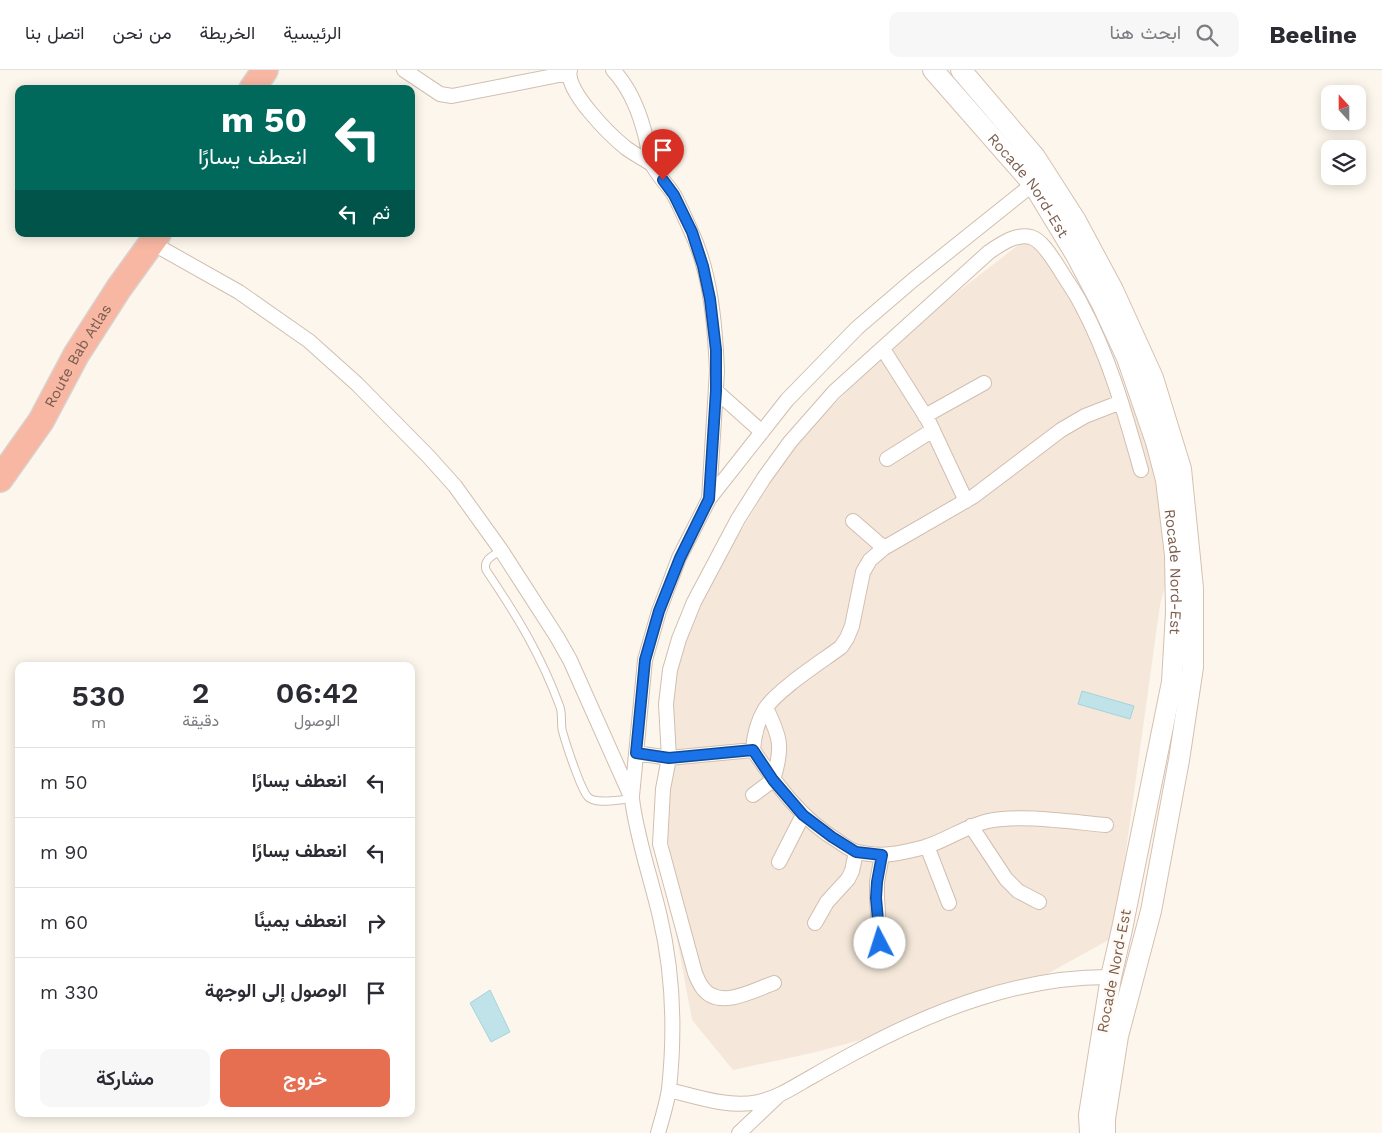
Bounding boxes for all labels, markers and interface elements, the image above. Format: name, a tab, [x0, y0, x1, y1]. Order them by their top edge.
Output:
search box	[889, 12, 1239, 57]
text: ابحث هنا	[1110, 21, 1181, 44]
icon: search	[1193, 21, 1221, 49]
text: Beeline	[1269, 21, 1357, 49]
text: اتصل بنا	[25, 22, 84, 43]
text: من نحن	[112, 22, 172, 43]
text: الخريطة	[200, 22, 255, 43]
text: الرئيسية	[283, 22, 341, 43]
north arrow	[1321, 85, 1366, 130]
map controls	[1321, 85, 1366, 185]
text: 50 m	[221, 99, 307, 141]
icon: left	[325, 105, 390, 170]
pin	[642, 129, 684, 180]
street label: Rocade Nord-Est	[984, 130, 1073, 242]
icon: arrive	[649, 136, 677, 164]
button: layers	[1321, 140, 1366, 185]
text: انعطف يسارًا	[198, 144, 307, 169]
icon: left	[334, 200, 362, 228]
text: ثم	[372, 201, 390, 224]
street label: Route Bab Atlas	[41, 301, 115, 411]
street label: Rocade Nord-Est	[1161, 508, 1185, 636]
text: 2	[192, 675, 210, 710]
text: 06:42	[276, 675, 359, 710]
text: 530	[71, 678, 126, 713]
text: دقيقة	[182, 711, 219, 730]
text: الوصول	[294, 711, 340, 730]
text: m	[91, 713, 106, 732]
text: انعطف يسارًا	[252, 769, 347, 792]
icon: left	[362, 769, 390, 797]
text: 50 m	[40, 771, 87, 794]
text: انعطف يسارًا	[252, 839, 347, 862]
icon: left	[362, 839, 390, 867]
text: 90 m	[40, 841, 88, 864]
street label: Rocade Nord-Est	[1093, 907, 1135, 1034]
text: انعطف يمينًا	[254, 909, 347, 932]
icon: right	[362, 909, 390, 937]
text: 60 m	[40, 911, 88, 934]
position arrow	[853, 916, 905, 968]
text: الوصول إلى الوجهة	[205, 979, 347, 1002]
icon: arrive	[362, 979, 390, 1007]
text: 330 m	[40, 981, 99, 1004]
button: مشاركة	[40, 1049, 210, 1107]
button: خروج	[220, 1049, 390, 1107]

